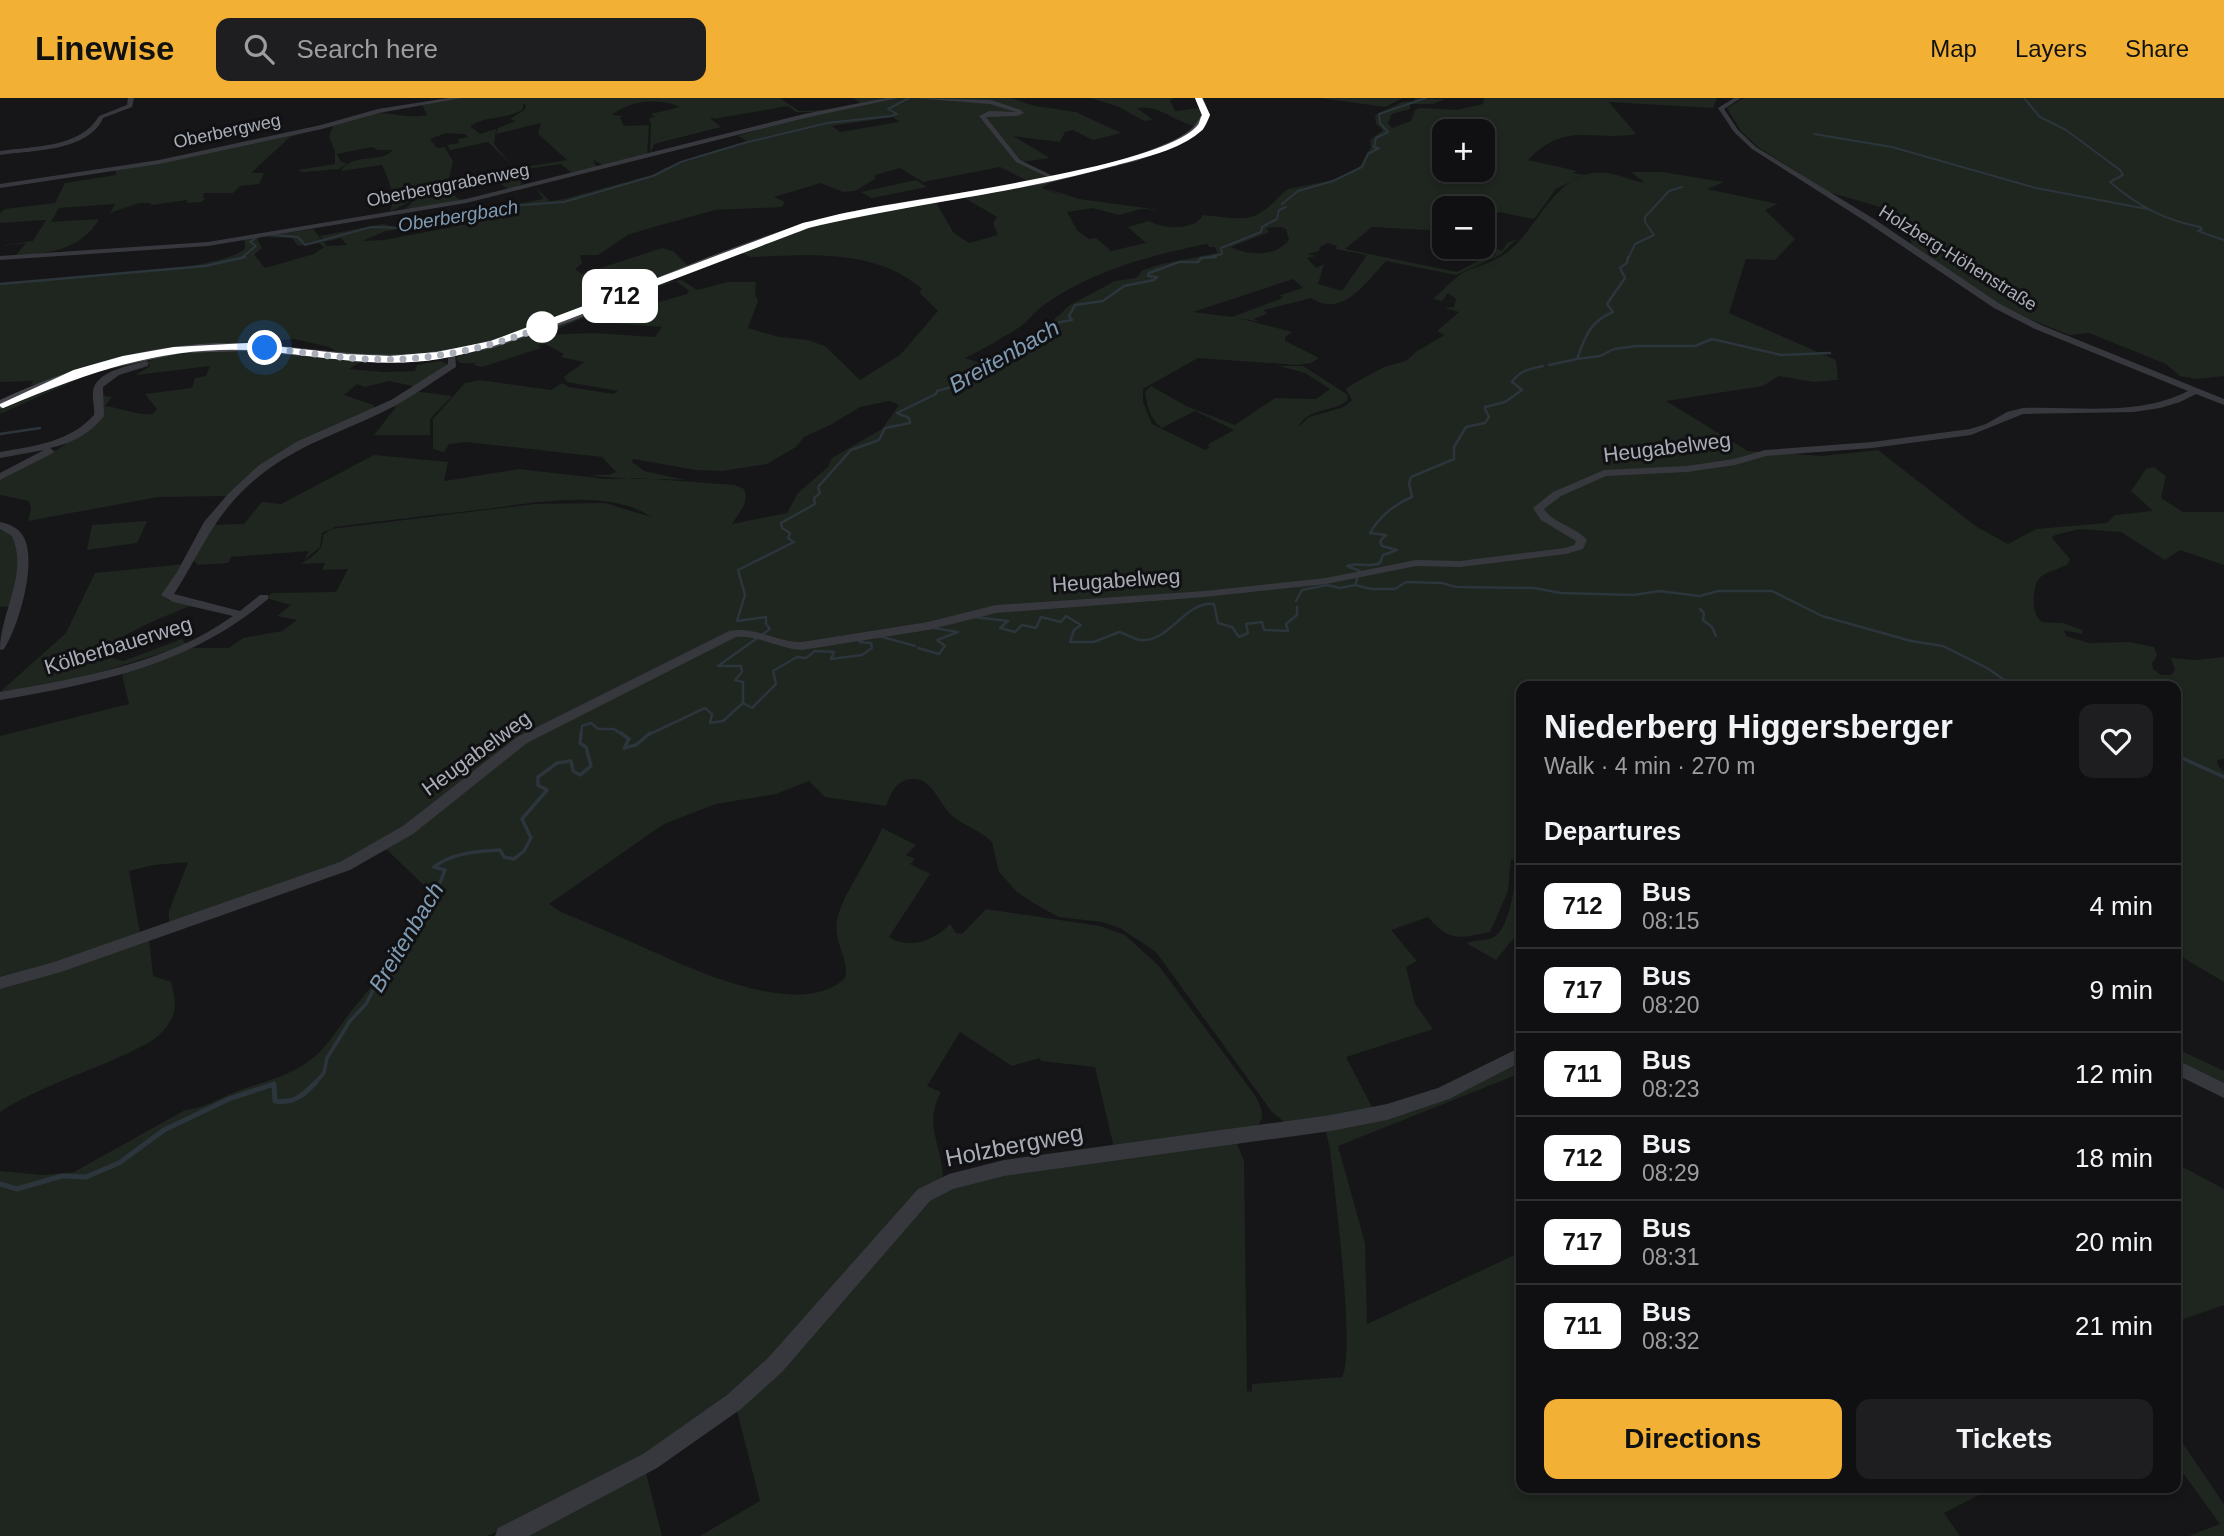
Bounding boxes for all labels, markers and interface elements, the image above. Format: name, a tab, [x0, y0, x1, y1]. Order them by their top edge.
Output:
search box	[216, 18, 706, 81]
text: Linewise	[35, 30, 174, 67]
icon: search	[240, 30, 278, 68]
text: Search here	[296, 34, 438, 64]
text: Map	[1930, 35, 1977, 62]
text: Layers	[2015, 35, 2087, 62]
text: Share	[2125, 35, 2189, 62]
street label: Oberbergweg	[172, 110, 282, 152]
map controls	[1432, 119, 1495, 259]
button: +	[1432, 119, 1495, 182]
street label: Oberberggrabenweg	[365, 159, 531, 211]
water label: Oberbergbach	[396, 196, 520, 236]
button: −	[1432, 196, 1495, 259]
street label: Holzberg-Höhenstraße	[1875, 201, 2041, 315]
line badge: 712	[580, 273, 660, 319]
text: 712	[600, 282, 640, 309]
unlabelled marker	[527, 312, 557, 342]
water label: Breitenbach	[944, 314, 1064, 398]
your location	[247, 330, 282, 365]
street label: Heugabelweg	[1602, 428, 1732, 466]
street label: Heugabelweg	[1051, 564, 1181, 596]
street label: Kölberbauerweg	[42, 612, 194, 678]
button: heart	[2079, 704, 2153, 778]
street label: Heugabelweg	[417, 706, 535, 800]
text: Niederberg Higgersberger	[1544, 708, 1953, 745]
text: Walk · 4 min · 270 m	[1544, 753, 1755, 779]
text: Departures	[1544, 816, 1681, 846]
text: Bus	[1642, 877, 1691, 907]
water label: Breitenbach	[363, 878, 449, 996]
text: 4 min	[2089, 891, 2153, 921]
text: 712	[1562, 892, 1603, 919]
text: 08:15	[1642, 908, 1700, 934]
text: Bus	[1642, 961, 1691, 991]
text: 9 min	[2089, 975, 2153, 1005]
text: 717	[1562, 976, 1603, 1003]
text: 08:20	[1642, 992, 1700, 1018]
text: Bus	[1642, 1045, 1691, 1075]
text: 12 min	[2075, 1059, 2153, 1089]
text: 711	[1563, 1060, 1602, 1087]
text: 08:23	[1642, 1076, 1700, 1102]
street label: Holzbergweg	[943, 1118, 1085, 1172]
text: Bus	[1642, 1129, 1691, 1159]
text: 18 min	[2075, 1143, 2153, 1173]
text: 712	[1562, 1144, 1603, 1171]
text: 08:29	[1642, 1160, 1700, 1186]
text: Bus	[1642, 1213, 1691, 1243]
text: 20 min	[2075, 1227, 2153, 1257]
text: 717	[1562, 1228, 1603, 1255]
text: 08:31	[1642, 1244, 1700, 1270]
text: Bus	[1642, 1297, 1691, 1327]
text: 21 min	[2075, 1311, 2153, 1341]
text: 711	[1563, 1312, 1602, 1339]
text: 08:32	[1642, 1328, 1700, 1354]
button: Directions	[1544, 1399, 1842, 1479]
button: Tickets	[1856, 1399, 2153, 1479]

